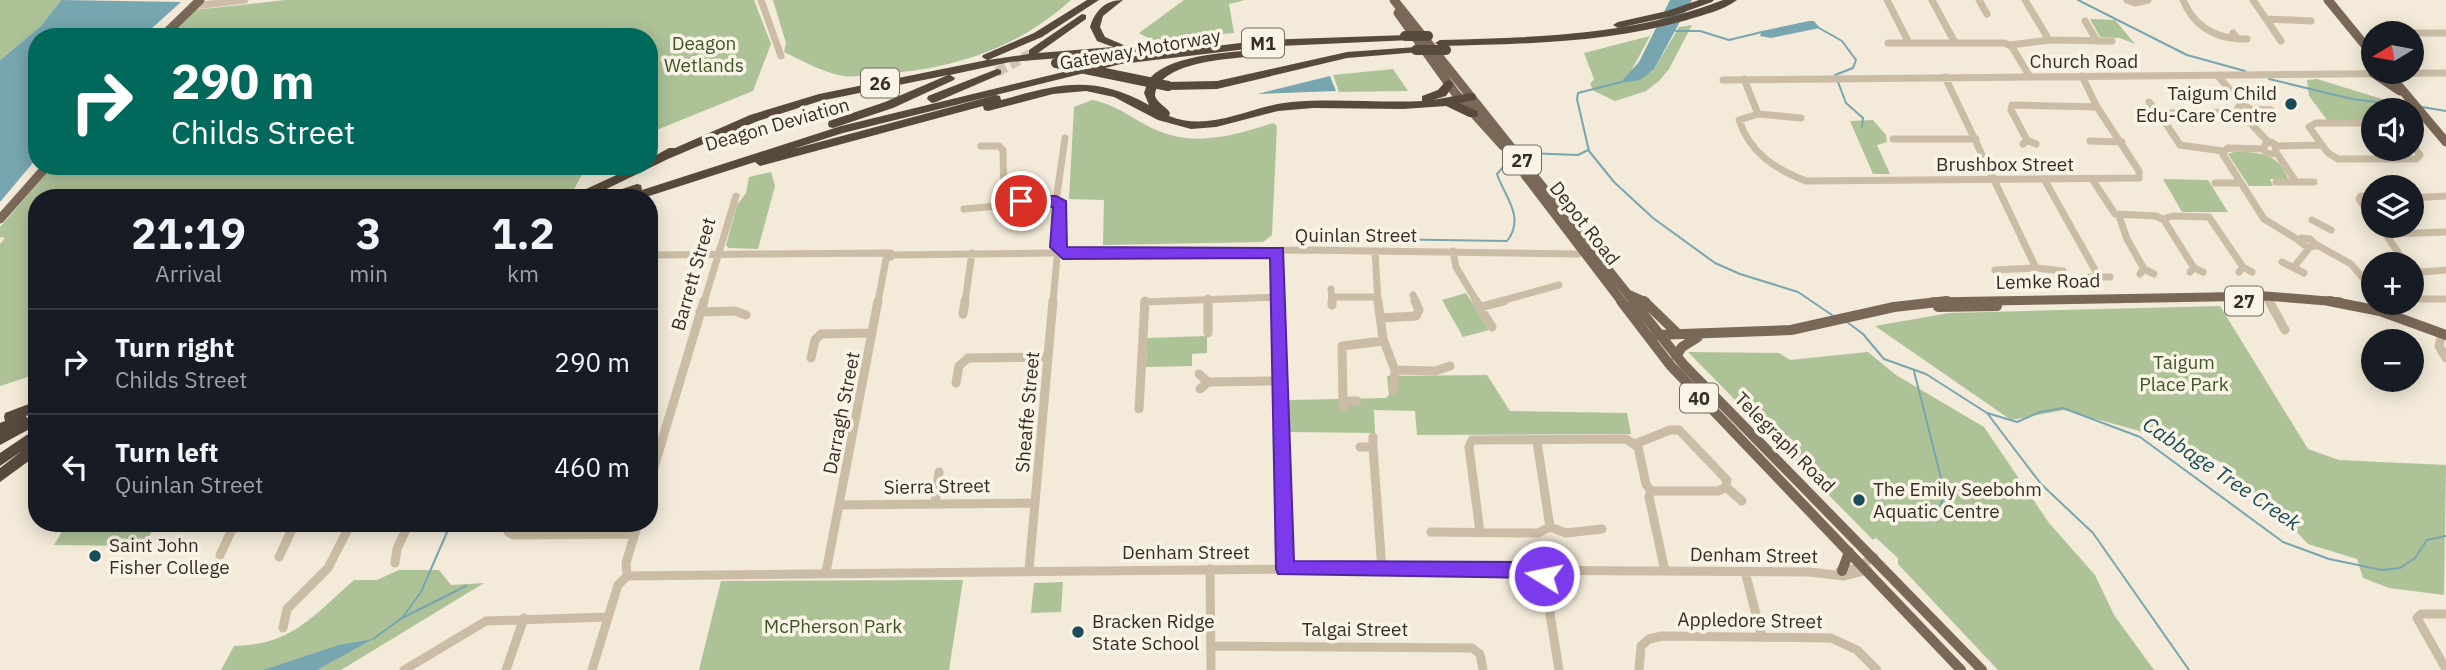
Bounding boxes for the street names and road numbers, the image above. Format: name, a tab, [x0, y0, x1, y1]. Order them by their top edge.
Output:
street label: Gateway Motorway	[1058, 23, 1223, 75]
road number: M1	[1242, 28, 1284, 58]
street label: Church Road	[2030, 49, 2138, 73]
road number: 26	[861, 68, 899, 98]
street label: Deagon Deviation	[702, 92, 852, 156]
road number: 27	[1503, 146, 1541, 174]
street label: Brushbox Street	[1936, 152, 2074, 176]
street label: Depot Road	[1545, 176, 1625, 270]
street label: Barrett Street	[665, 215, 721, 333]
street label: Quinlan Street	[1295, 223, 1417, 247]
street label: Lemke Road	[1995, 268, 2101, 294]
road number: 27	[2225, 286, 2263, 316]
street label: Darragh Street	[817, 350, 865, 476]
street label: Sheaffe Street	[1010, 350, 1044, 474]
road number: 40	[1680, 384, 1718, 412]
street label: Telegraph Road	[1730, 387, 1840, 497]
street label: Sierra Street	[883, 473, 991, 499]
street label: Denham Street	[1122, 540, 1250, 564]
street label: Denham Street	[1690, 542, 1818, 568]
street label: Appledore Street	[1677, 607, 1823, 633]
street label: Talgai Street	[1302, 617, 1408, 641]

